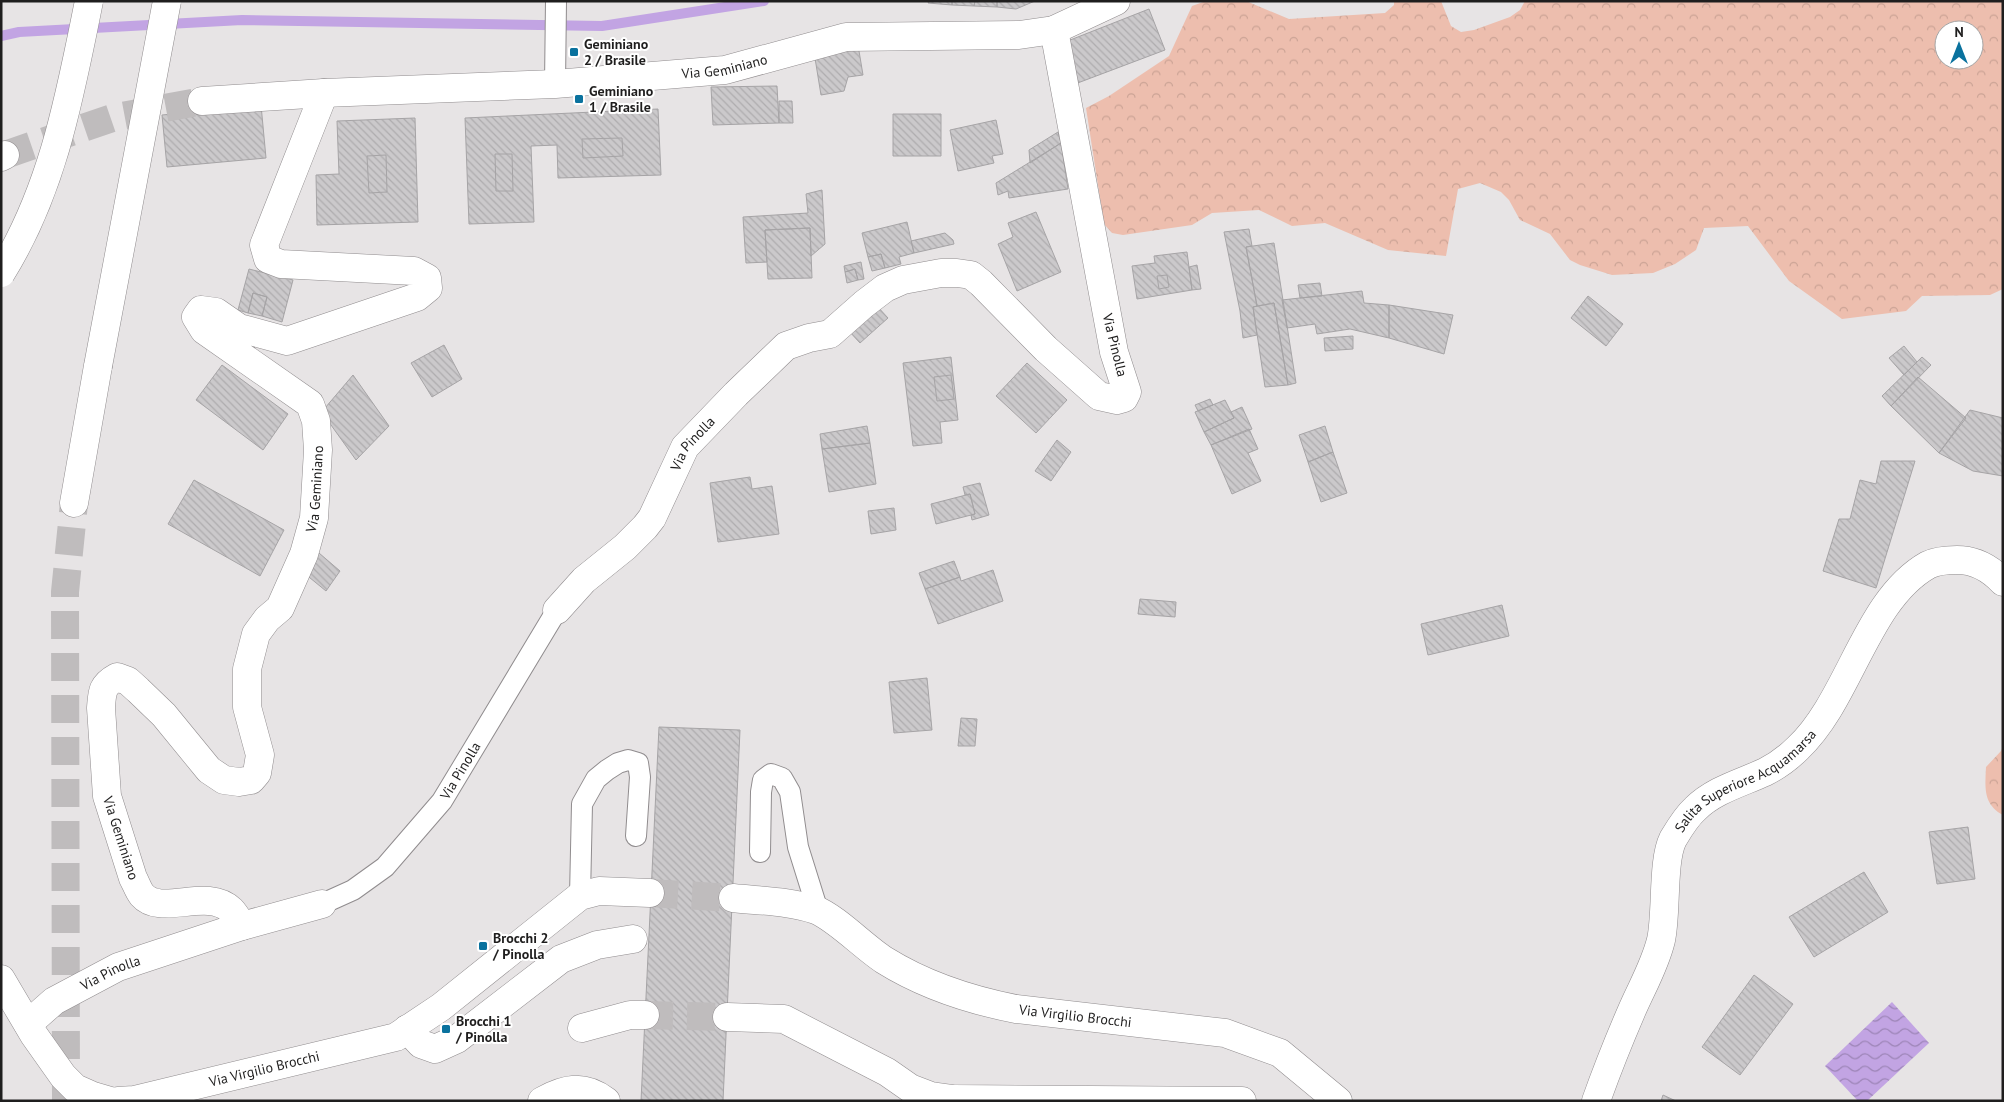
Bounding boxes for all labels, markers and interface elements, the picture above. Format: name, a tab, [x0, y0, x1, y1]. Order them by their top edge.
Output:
north arrow	[1934, 20, 1984, 70]
text: N	[1954, 23, 1964, 41]
place label: Geminiano 2 / Brasile	[584, 35, 649, 69]
marker: Geminiano 2 / Brasile	[568, 46, 580, 58]
street label: Via Geminiano	[680, 50, 769, 83]
place label: Geminiano 1 / Brasile	[589, 82, 654, 116]
marker: Geminiano 1 / Brasile	[573, 93, 585, 105]
street label: Via Pinolla	[1098, 311, 1132, 378]
street label: Via Pinolla	[666, 412, 719, 475]
street label: Via Geminiano	[301, 445, 327, 535]
street label: Salita Superiore Acquamarsa	[1670, 726, 1820, 836]
street label: Via Pinolla	[435, 738, 485, 804]
street label: Via Geminiano	[99, 793, 143, 882]
place label: Brocchi 2 / Pinolla	[492, 929, 548, 963]
marker: Brocchi 2 / Pinolla	[477, 940, 489, 952]
street label: Via Pinolla	[76, 951, 143, 995]
street label: Via Virgilio Brocchi	[1017, 1000, 1133, 1031]
place label: Brocchi 1 / Pinolla	[455, 1012, 511, 1046]
marker: Brocchi 1 / Pinolla	[440, 1023, 452, 1035]
street label: Via Virgilio Brocchi	[206, 1047, 321, 1091]

